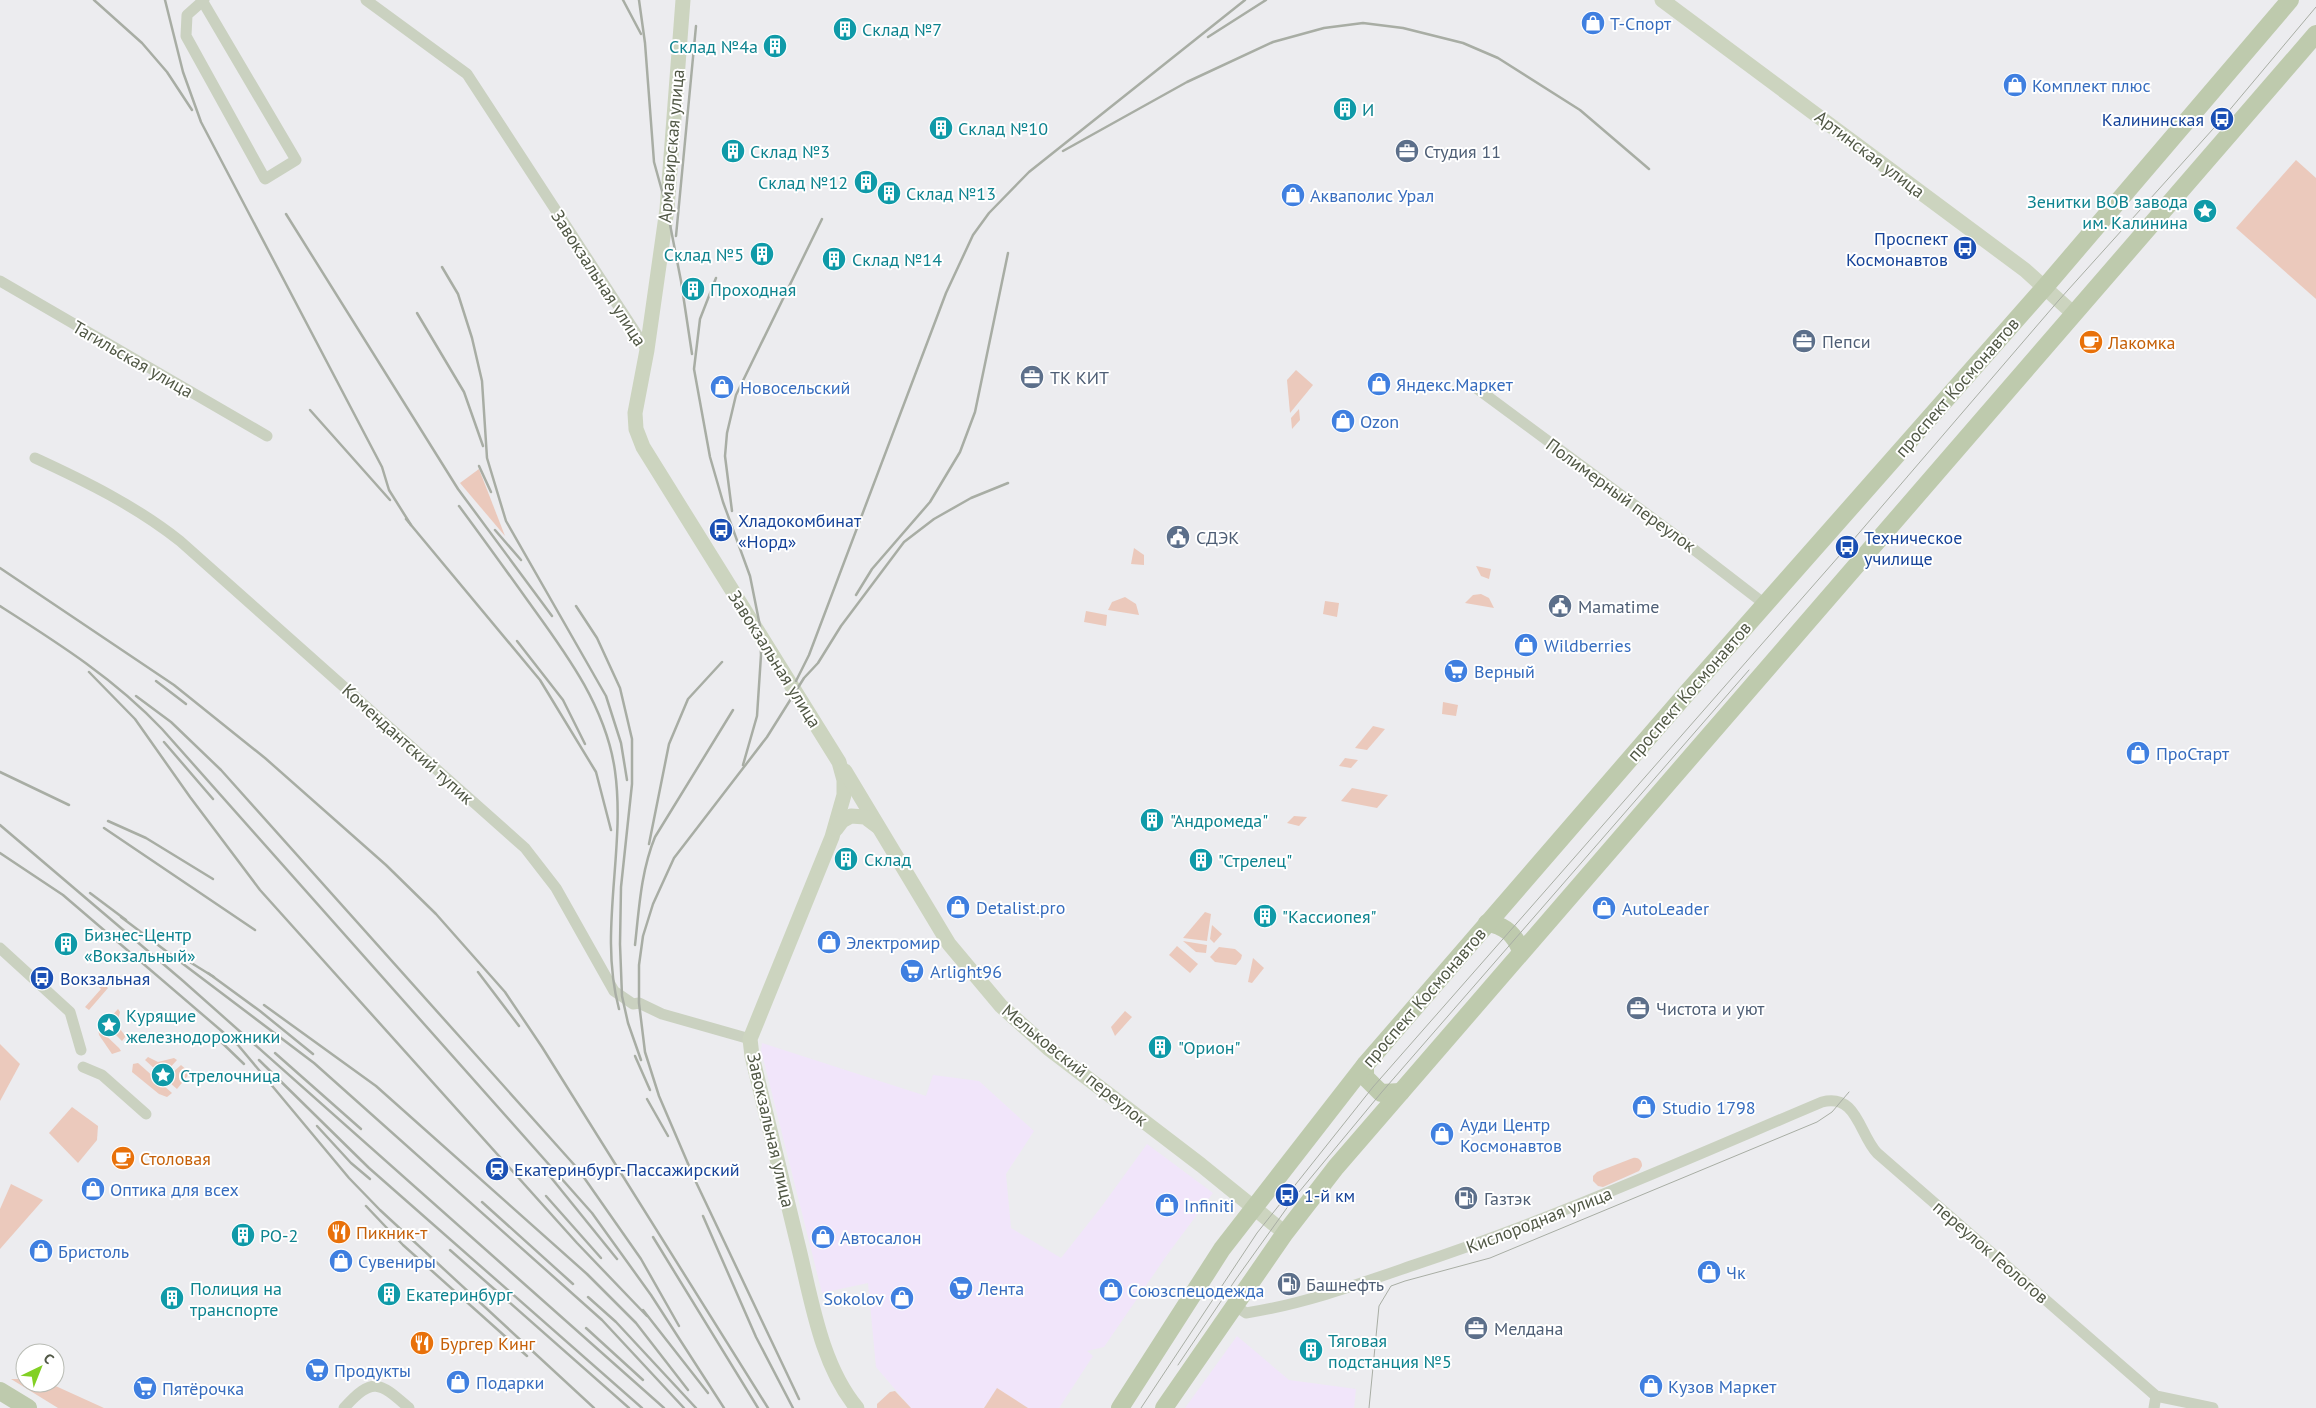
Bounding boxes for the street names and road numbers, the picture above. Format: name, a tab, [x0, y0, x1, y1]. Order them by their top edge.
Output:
street label: Армавирская улица	[653, 68, 689, 224]
street label: Артинская улица	[1811, 105, 1929, 203]
street label: Завокзальная улица	[546, 205, 652, 351]
street label: проспект Космонавтов	[1890, 312, 2024, 462]
street label: Тагильская улица	[69, 315, 197, 403]
street label: Полимерный переулок	[1542, 433, 1701, 557]
street label: Завокзальная улица	[723, 586, 827, 732]
street label: проспект Космонавтов	[1622, 616, 1756, 766]
street label: Комендантский тупик	[337, 679, 479, 810]
street label: проспект Космонавтов	[1357, 922, 1491, 1072]
street label: Мельковский переулок	[997, 999, 1153, 1131]
street label: Завокзальная улица	[742, 1050, 800, 1210]
street label: Кислородная улица	[1463, 1182, 1615, 1258]
street label: переулок Геологов	[1928, 1196, 2054, 1308]

